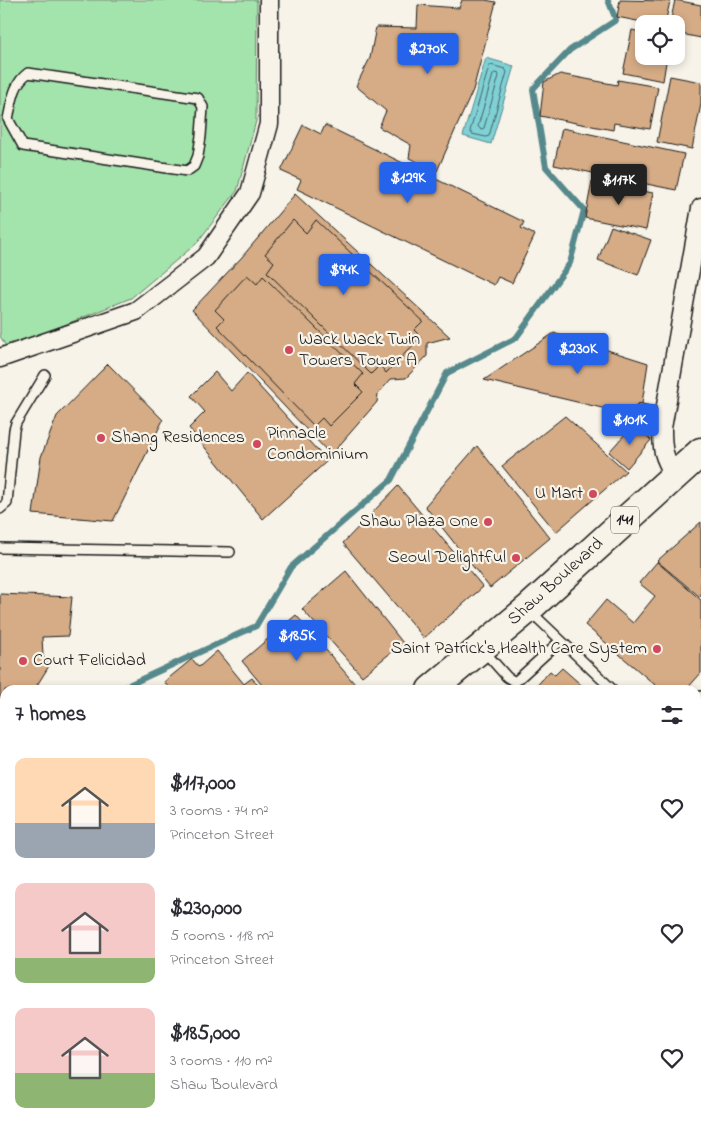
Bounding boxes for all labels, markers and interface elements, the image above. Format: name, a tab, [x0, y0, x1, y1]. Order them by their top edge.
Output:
map controls	[635, 15, 685, 65]
button: locate	[635, 15, 685, 65]
pin: $270K	[393, 32, 463, 75]
text: $270K	[409, 37, 447, 61]
pin: $129K	[373, 162, 443, 204]
pin: $117K	[584, 164, 654, 206]
text: $129K	[390, 166, 426, 190]
text: $117K	[602, 168, 636, 192]
pin: $94K	[314, 254, 374, 296]
text: $94K	[330, 258, 358, 282]
place label: Wack Wack Twin Towers Tower A	[299, 327, 420, 374]
pin: $230K	[543, 332, 613, 375]
text: $230K	[559, 337, 597, 361]
marker: Wack Wack Twin Towers Tower A	[283, 344, 295, 356]
pin: $101K	[595, 404, 665, 446]
text: $101K	[613, 408, 647, 432]
place label: Pinnacle Condominium	[267, 421, 368, 468]
place label: Shang Residences	[111, 425, 245, 452]
marker: Shang Residences	[95, 432, 107, 444]
marker: Pinnacle Condominium	[251, 438, 263, 450]
place label: U Mart	[535, 481, 583, 507]
marker: U Mart	[587, 488, 599, 500]
road number: 141	[611, 506, 639, 534]
place label: Shaw Plaza One	[359, 509, 479, 535]
marker: Shaw Plaza One	[482, 516, 494, 528]
street label: Shaw Boulevard	[502, 532, 610, 632]
place label: Seoul Delightful	[388, 545, 506, 572]
marker: Seoul Delightful	[510, 552, 522, 564]
pin: $185K	[262, 620, 332, 662]
text: $185K	[278, 624, 316, 648]
place label: Saint Patrick's Health Care System	[391, 636, 647, 662]
marker: Saint Patrick's Health Care System	[651, 643, 663, 655]
place label: Court Felicidad	[33, 648, 146, 674]
marker: Court Felicidad	[17, 655, 29, 667]
text: 7 homes	[15, 700, 86, 730]
icon: filters	[658, 701, 686, 729]
text: $117,000	[170, 769, 236, 799]
icon: home	[55, 778, 115, 838]
icon: heart	[658, 794, 686, 822]
text: 3 rooms · 74 m²	[170, 799, 269, 823]
text: Princeton Street	[170, 823, 274, 847]
text: $230,000	[170, 894, 242, 924]
icon: home	[55, 903, 115, 963]
icon: heart	[658, 919, 686, 947]
text: 5 rooms · 118 m²	[170, 924, 274, 948]
text: Princeton Street	[170, 948, 274, 972]
text: $185,000	[170, 1019, 240, 1049]
icon: home	[55, 1028, 115, 1088]
icon: heart	[658, 1044, 686, 1072]
text: 3 rooms · 110 m²	[170, 1049, 272, 1073]
text: Shaw Boulevard	[170, 1073, 278, 1097]

